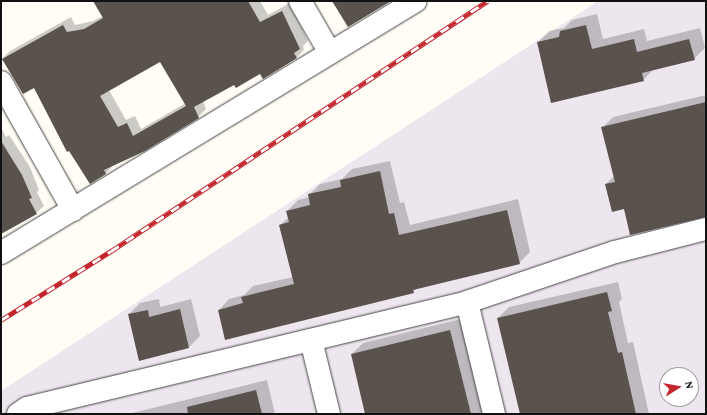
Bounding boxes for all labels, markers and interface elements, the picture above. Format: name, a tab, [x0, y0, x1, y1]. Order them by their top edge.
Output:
north arrow	[659, 367, 699, 407]
text: N	[683, 380, 696, 390]

